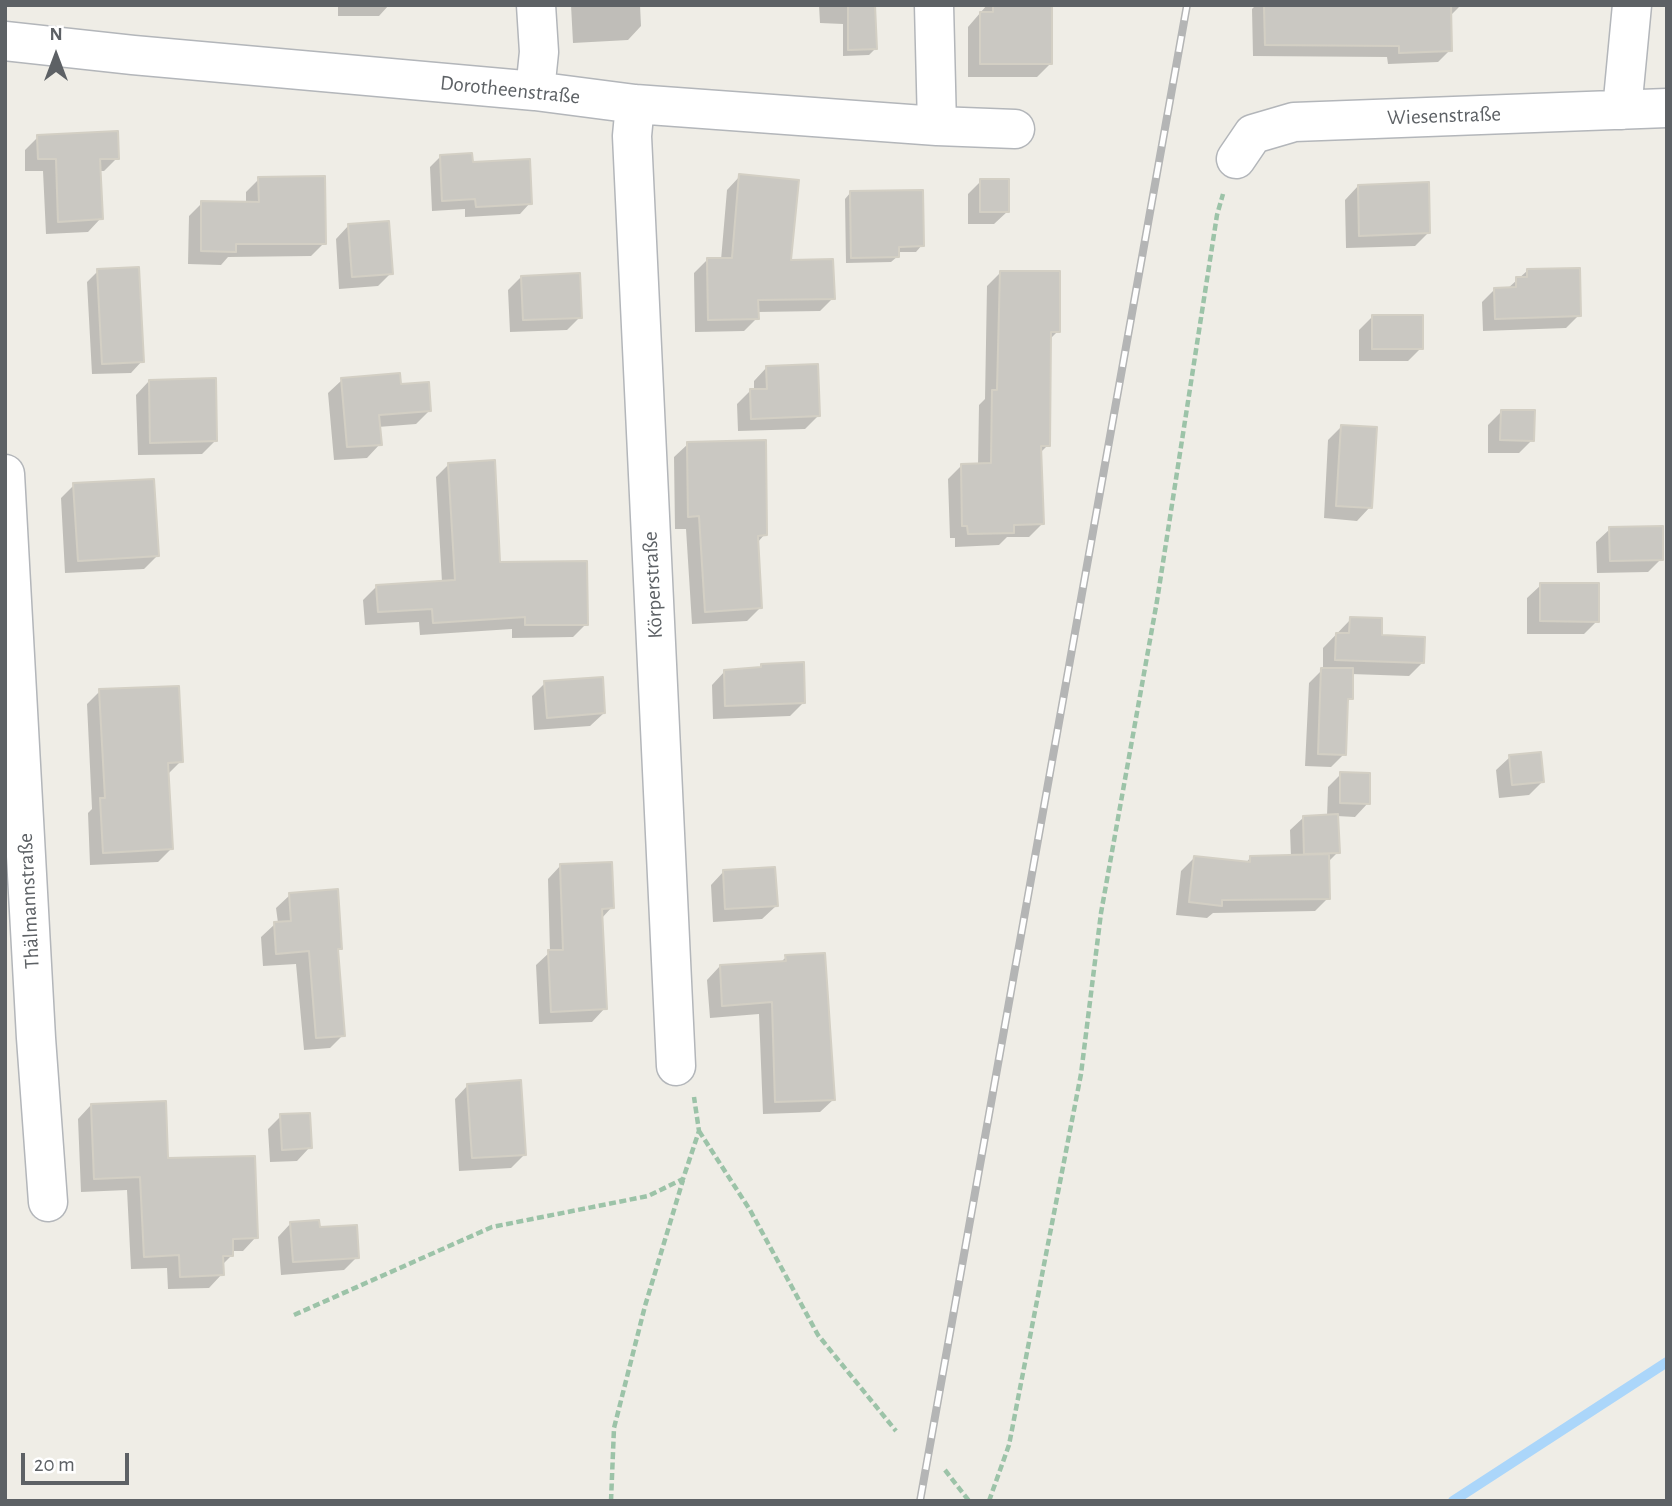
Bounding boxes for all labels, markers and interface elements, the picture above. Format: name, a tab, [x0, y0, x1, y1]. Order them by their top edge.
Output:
north arrow	[21, 21, 91, 91]
text: N	[49, 25, 63, 44]
street label: Dorotheenstraße	[439, 70, 581, 110]
street label: Wiesenstraße	[1387, 101, 1501, 131]
street label: Körperstraße	[638, 531, 668, 639]
street label: Thälmannstraße	[13, 833, 45, 969]
scale bar	[24, 1440, 133, 1484]
text: 20 m	[34, 1454, 75, 1475]

